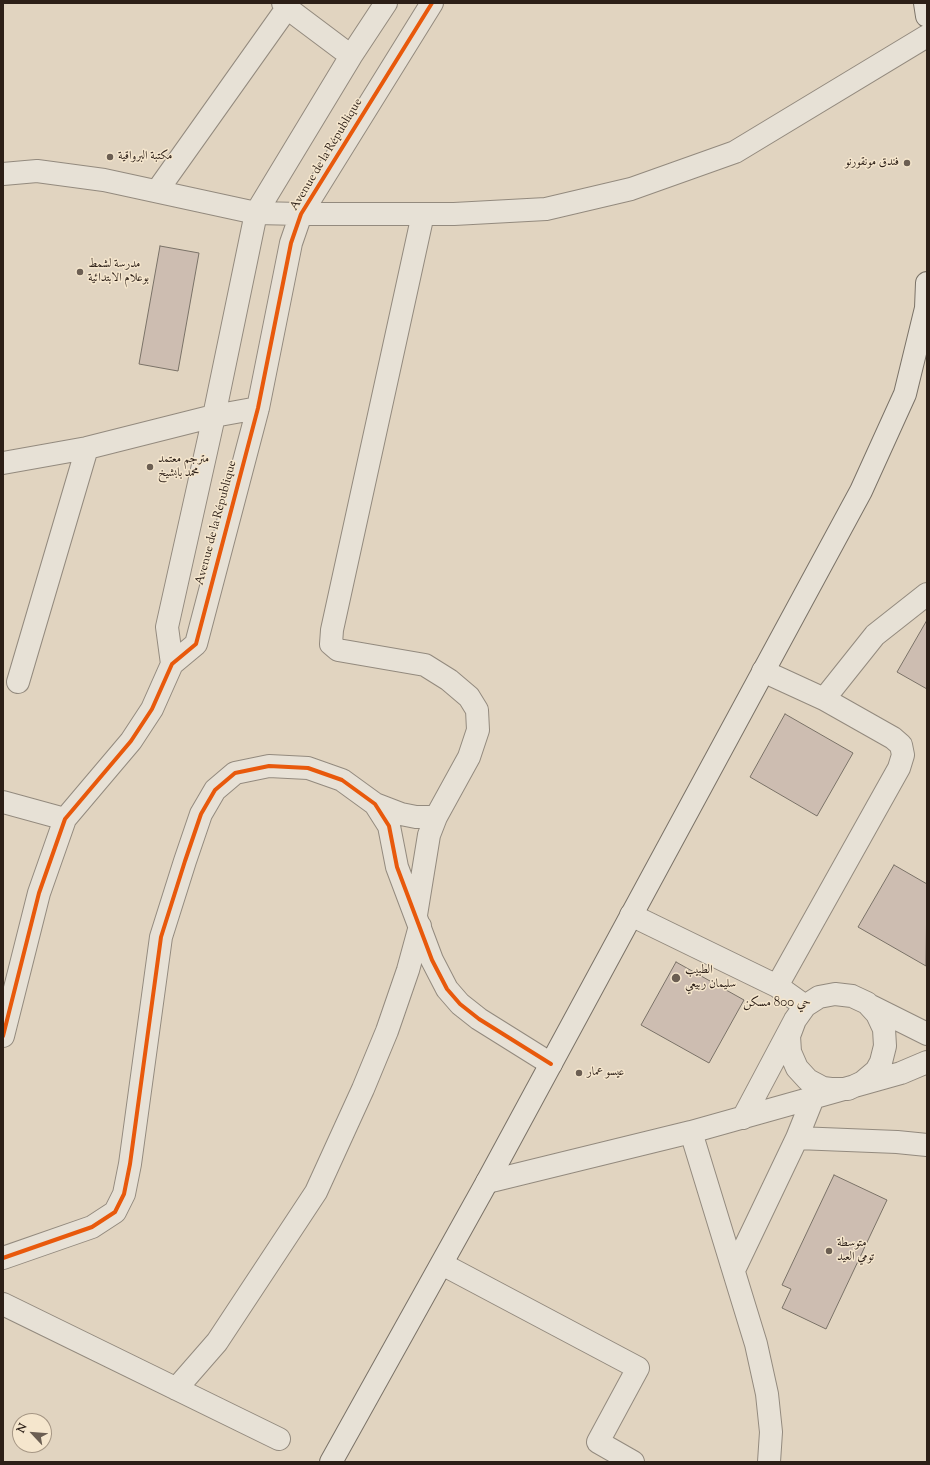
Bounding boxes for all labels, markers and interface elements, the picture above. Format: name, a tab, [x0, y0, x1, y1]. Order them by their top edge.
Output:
street label: Avenue de la République	[288, 96, 366, 214]
place label: مكتبة البرواقية	[118, 150, 172, 164]
marker: مكتبة البرواقية	[105, 152, 115, 162]
place label: فندق مونقورنو	[845, 156, 899, 170]
marker: فندق مونقورنو	[902, 158, 912, 168]
place label: مدرسة لشمط بوعلام الابتدائية	[88, 258, 149, 286]
marker: مدرسة لشمط بوعلام الابتدائية	[75, 267, 85, 277]
place label: مترجم معتمد محمد بابشيخ	[158, 453, 209, 481]
street label: Avenue de la République	[193, 459, 241, 587]
marker: مترجم معتمد محمد بابشيخ	[145, 462, 155, 472]
place label: الطبيب سليمان ربيعي	[685, 964, 736, 992]
marker: الطبيب سليمان ربيعي	[670, 972, 682, 984]
district label: حي 800 مسكن	[743, 996, 811, 1012]
place label: عيسو عمار	[587, 1066, 624, 1080]
marker: عيسو عمار	[574, 1068, 584, 1078]
place label: متوسطة تومي العيد	[837, 1237, 874, 1265]
marker: متوسطة تومي العيد	[824, 1246, 834, 1256]
north arrow	[12, 1413, 52, 1453]
text: N	[13, 1421, 31, 1436]

